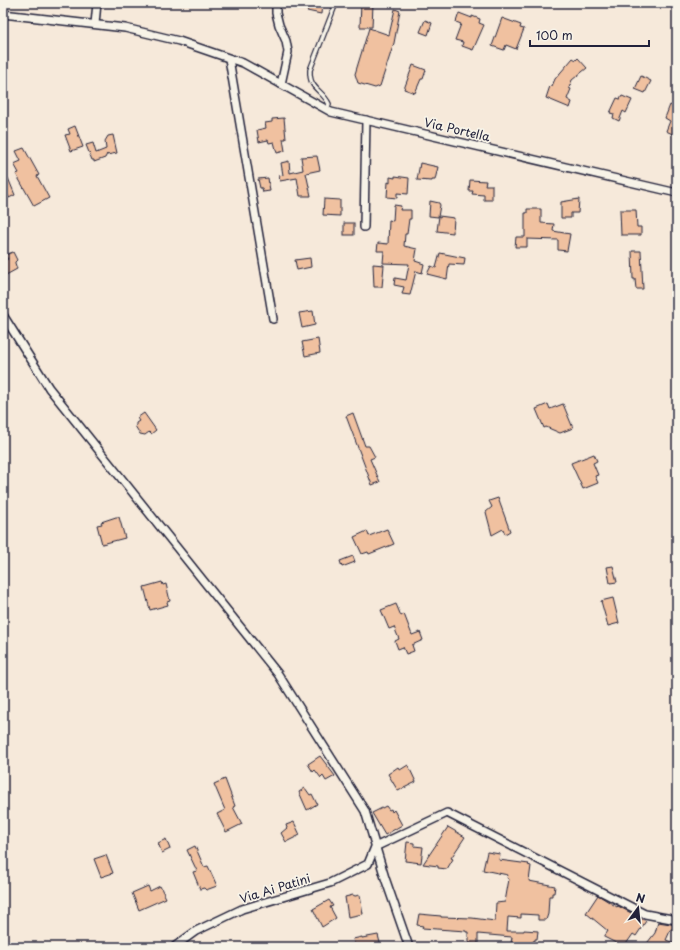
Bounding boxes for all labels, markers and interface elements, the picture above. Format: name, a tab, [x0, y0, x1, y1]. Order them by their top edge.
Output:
scale bar	[530, 22, 649, 48]
text: 100 m	[536, 26, 573, 44]
street label: Via Portella	[422, 113, 492, 145]
street label: Via Ai Patini	[237, 869, 312, 907]
north arrow	[618, 888, 658, 928]
text: N	[634, 889, 647, 907]

